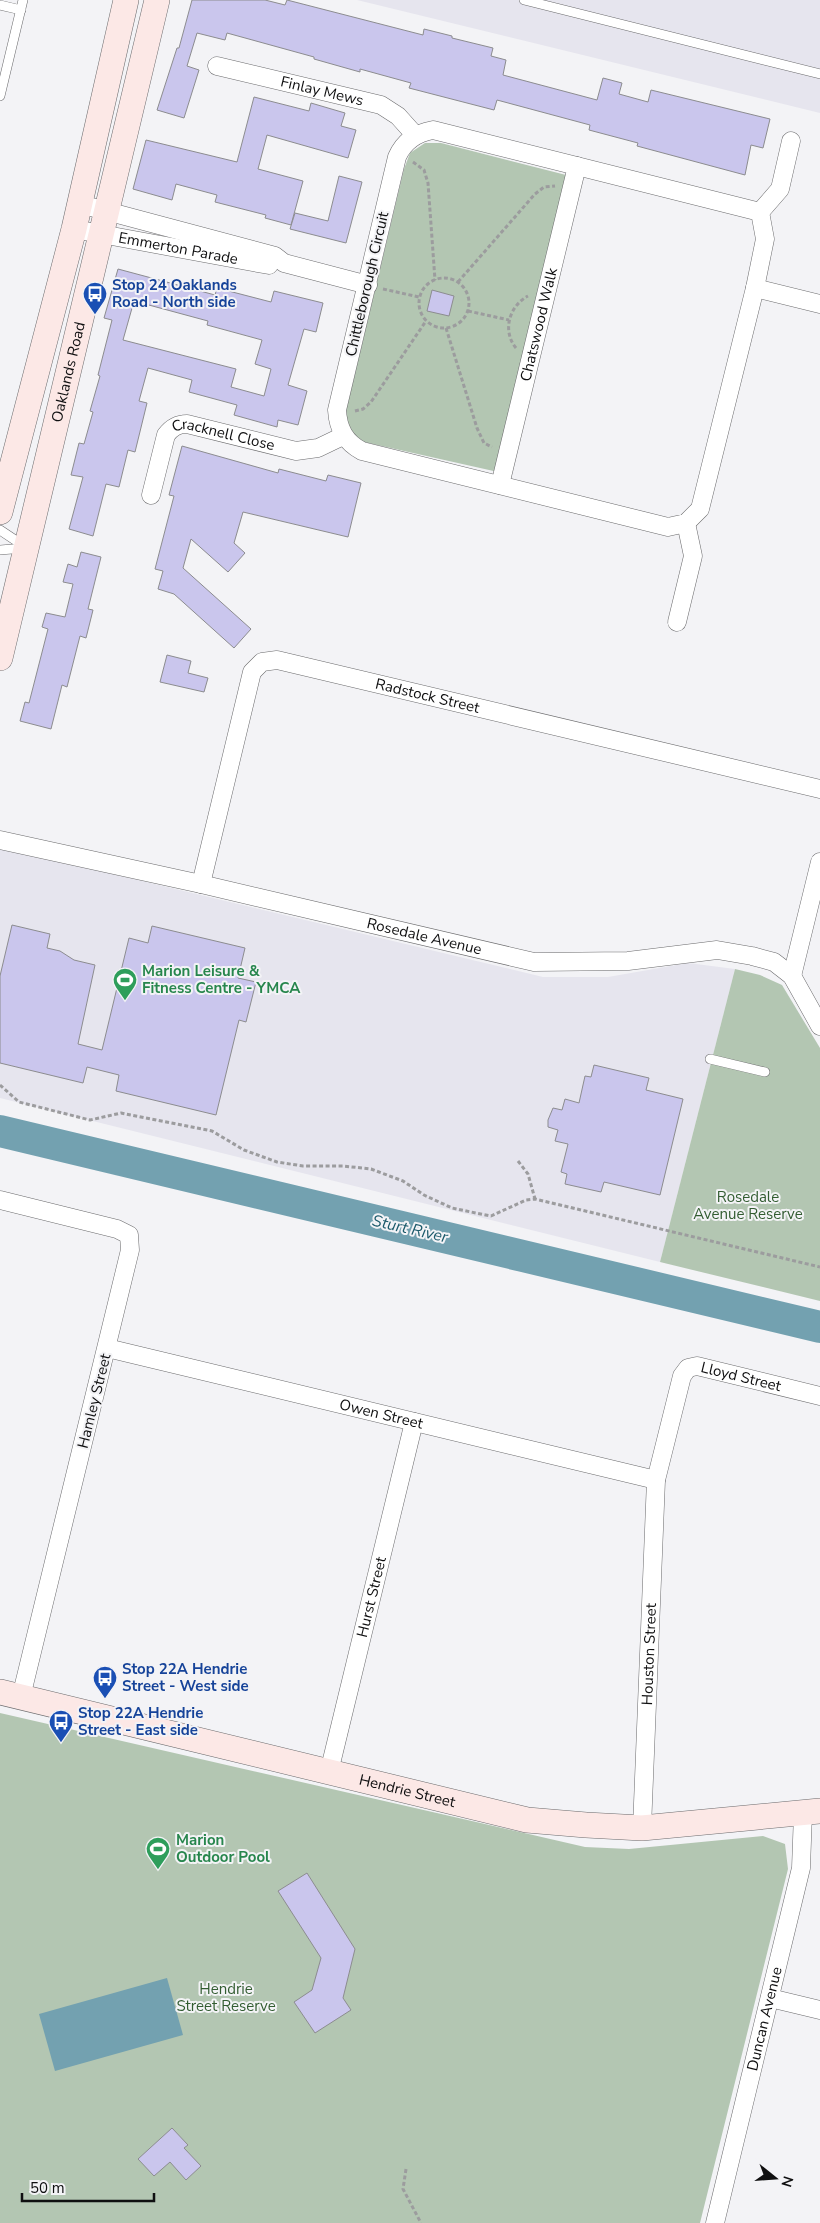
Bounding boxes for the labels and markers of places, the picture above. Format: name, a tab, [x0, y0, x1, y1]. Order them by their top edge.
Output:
place label: Stop 24 Oaklands Road - North side	[112, 275, 237, 312]
bus stop icon: Stop 24 Oaklands Road - North side	[82, 281, 108, 315]
place label: Marion Leisure & Fitness Centre - YMCA	[142, 961, 301, 998]
sports icon: Marion Leisure & Fitness Centre - YMCA	[112, 967, 138, 1001]
place label: Stop 22A Hendrie Street - West side	[122, 1659, 249, 1696]
bus stop icon: Stop 22A Hendrie Street - West side	[92, 1665, 118, 1699]
place label: Stop 22A Hendrie Street - East side	[78, 1703, 203, 1740]
bus stop icon: Stop 22A Hendrie Street - East side	[48, 1709, 74, 1743]
place label: Marion Outdoor Pool	[176, 1830, 270, 1867]
sports icon: Marion Outdoor Pool	[145, 1836, 171, 1870]

